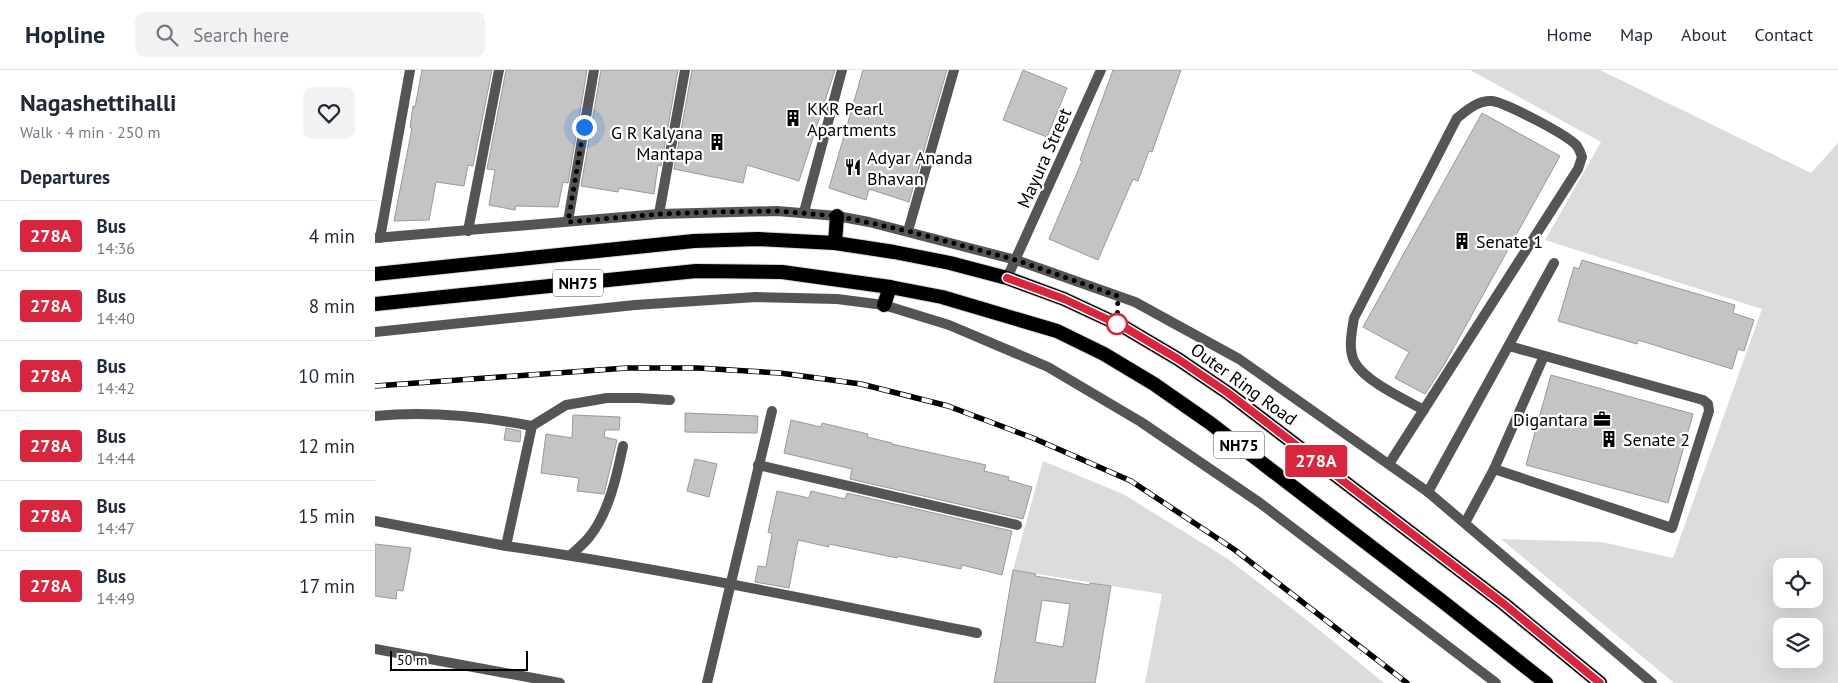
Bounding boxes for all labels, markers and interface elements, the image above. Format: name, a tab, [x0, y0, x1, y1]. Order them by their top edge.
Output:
search box	[135, 12, 485, 57]
text: Hopline	[25, 19, 105, 50]
icon: search	[153, 21, 181, 49]
text: Search here	[193, 23, 289, 47]
text: Home	[1546, 23, 1592, 46]
text: Map	[1620, 23, 1653, 46]
text: About	[1681, 23, 1727, 46]
text: Contact	[1755, 23, 1813, 46]
text: Nagashettihalli	[20, 87, 176, 118]
button: heart	[303, 87, 355, 139]
place label: KKR Pearl Apartments	[807, 97, 896, 141]
street label: Mayura Street	[1012, 104, 1076, 212]
building icon: KKR Pearl Apartments	[783, 108, 803, 128]
your location	[572, 115, 597, 140]
place label: G R Kalyana Mantapa	[611, 121, 703, 165]
text: Walk · 4 min · 250 m	[20, 122, 160, 142]
building icon: G R Kalyana Mantapa	[707, 132, 727, 152]
place label: Adyar Ananda Bhavan	[867, 146, 973, 190]
restaurant icon: Adyar Ananda Bhavan	[843, 157, 863, 177]
text: Departures	[20, 165, 110, 189]
text: Bus	[97, 214, 126, 238]
text: 278A	[30, 224, 72, 247]
text: 4 min	[309, 224, 355, 248]
place label: Senate 1	[1476, 230, 1543, 253]
building icon: Senate 1	[1452, 231, 1472, 251]
text: 14:36	[97, 238, 135, 258]
road number: NH75	[553, 270, 603, 297]
text: Bus	[97, 284, 126, 308]
text: 278A	[30, 294, 72, 317]
text: 8 min	[309, 294, 355, 318]
text: 14:40	[97, 308, 135, 328]
unlabelled marker	[1106, 313, 1128, 335]
street label: Outer Ring Road	[1186, 338, 1302, 430]
text: Bus	[97, 354, 126, 378]
text: 278A	[30, 364, 72, 387]
text: 10 min	[298, 364, 355, 388]
text: 14:42	[97, 378, 135, 398]
place label: Digantara	[1513, 408, 1588, 431]
office icon: Digantara	[1592, 409, 1612, 429]
text: Bus	[97, 424, 126, 448]
place label: Senate 2	[1623, 428, 1690, 451]
building icon: Senate 2	[1599, 429, 1619, 449]
road number: NH75	[1214, 432, 1264, 458]
text: 278A	[30, 434, 72, 457]
text: 12 min	[298, 434, 355, 458]
line badge: 278A	[1281, 445, 1351, 477]
text: 14:44	[97, 448, 135, 468]
text: 278A	[1295, 449, 1337, 472]
text: Bus	[97, 494, 126, 518]
text: 278A	[30, 504, 72, 527]
text: 15 min	[298, 504, 355, 528]
text: 14:47	[97, 518, 135, 538]
map controls	[1773, 558, 1823, 668]
button: locate	[1773, 558, 1823, 608]
text: Bus	[97, 564, 126, 588]
text: 278A	[30, 574, 72, 597]
text: 17 min	[299, 574, 355, 598]
text: 14:49	[97, 588, 135, 608]
button: layers	[1773, 618, 1823, 668]
scale bar	[390, 648, 527, 671]
text: 50 m	[397, 651, 427, 669]

